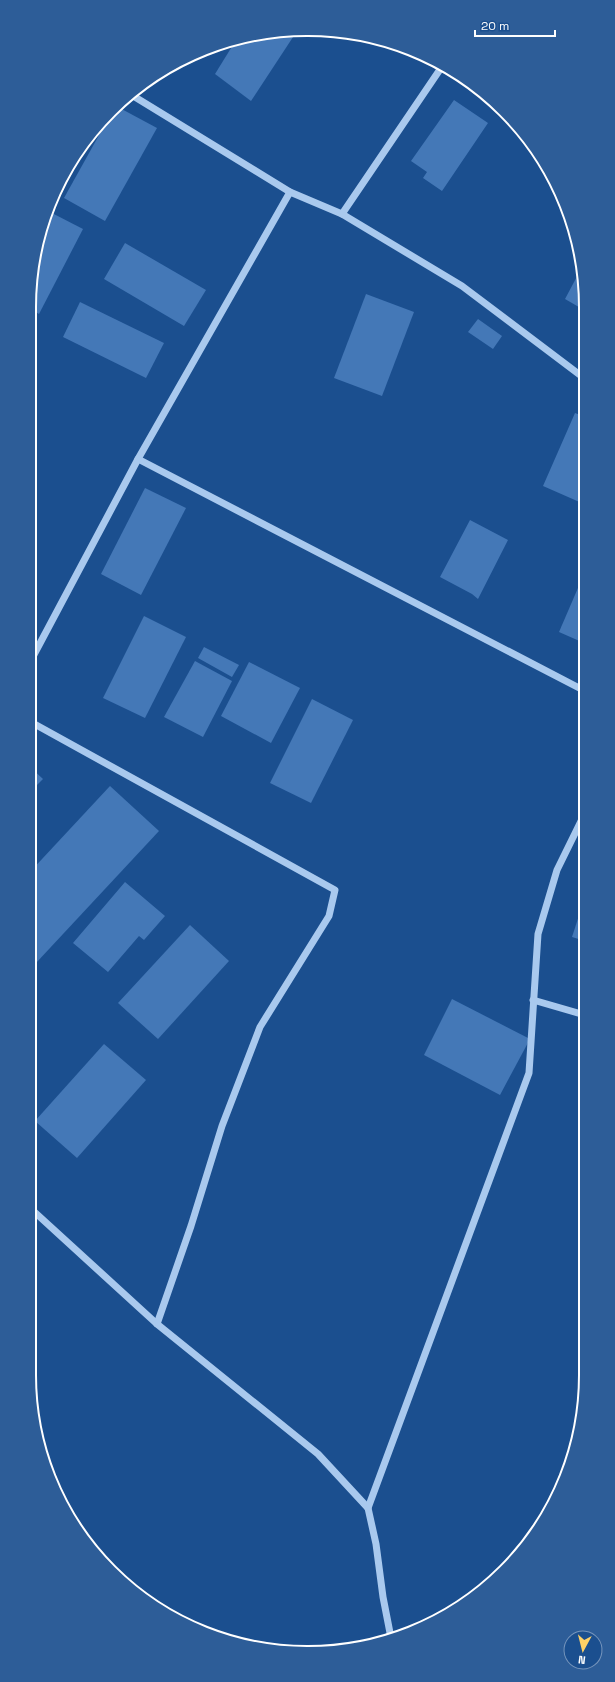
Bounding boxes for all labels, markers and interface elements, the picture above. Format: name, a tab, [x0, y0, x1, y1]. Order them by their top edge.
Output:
scale bar	[475, 12, 555, 38]
text: 20 m	[481, 18, 509, 34]
north arrow	[563, 1630, 603, 1670]
text: N	[577, 1653, 586, 1667]

